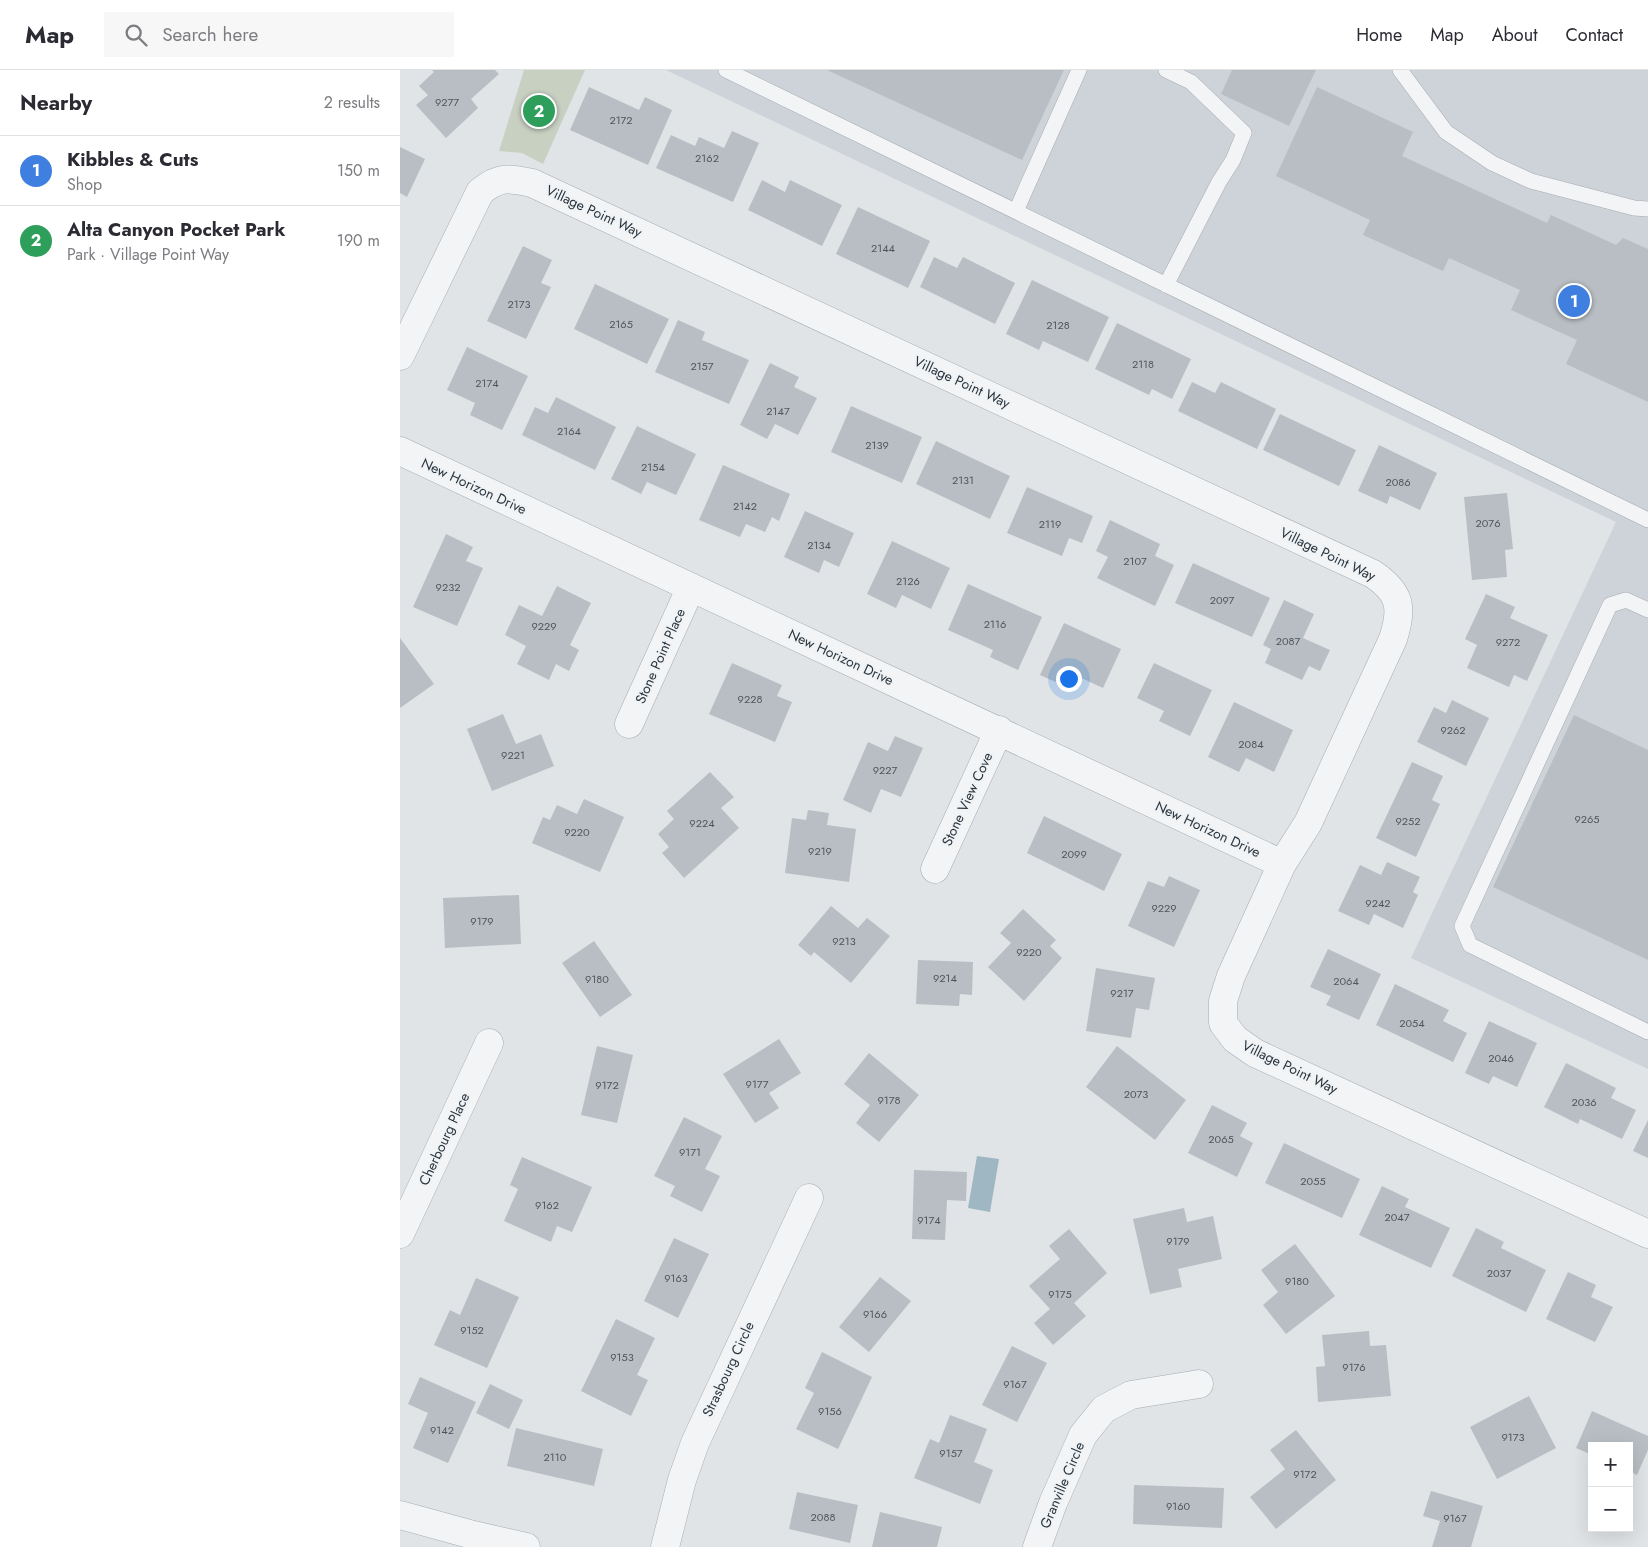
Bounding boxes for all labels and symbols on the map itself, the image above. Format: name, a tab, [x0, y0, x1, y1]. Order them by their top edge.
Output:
pin: 2	[523, 92, 555, 130]
house number: 9277	[435, 94, 459, 110]
house number: 2172	[609, 112, 633, 128]
house number: 2162	[695, 150, 719, 166]
street label: Village Point Way	[543, 180, 646, 242]
house number: 2144	[871, 240, 896, 256]
pin: 1	[1558, 282, 1590, 320]
house number: 2173	[508, 296, 531, 312]
house number: 2165	[609, 316, 633, 332]
house number: 2128	[1046, 317, 1070, 333]
street label: Village Point Way	[911, 351, 1014, 413]
house number: 2118	[1132, 356, 1154, 372]
house number: 2157	[690, 358, 714, 374]
house number: 2174	[475, 375, 499, 391]
house number: 2147	[766, 403, 790, 419]
house number: 2164	[557, 423, 582, 439]
house number: 2139	[865, 437, 889, 453]
street label: New Horizon Drive	[418, 453, 530, 519]
house number: 2154	[641, 459, 665, 475]
house number: 2131	[952, 472, 974, 488]
house number: 2086	[1385, 474, 1411, 490]
house number: 2142	[733, 498, 757, 514]
house number: 2076	[1476, 515, 1500, 531]
house number: 2119	[1039, 516, 1061, 532]
street label: Village Point Way	[1277, 522, 1380, 586]
house number: 2134	[807, 537, 831, 553]
house number: 2107	[1123, 553, 1147, 569]
house number: 2126	[896, 573, 920, 589]
house number: 9232	[436, 579, 460, 595]
house number: 2097	[1210, 592, 1235, 608]
street label: Stone Point Place	[630, 605, 690, 707]
house number: 2116	[984, 616, 1006, 632]
house number: 9229	[531, 618, 557, 634]
street label: New Horizon Drive	[785, 624, 897, 690]
house number: 2087	[1276, 633, 1300, 649]
house number: 9272	[1496, 634, 1520, 650]
your location	[1056, 666, 1082, 692]
house number: 9228	[738, 691, 762, 707]
house number: 9262	[1440, 722, 1466, 738]
house number: 2084	[1238, 736, 1264, 752]
house number: 9221	[501, 747, 525, 763]
street label: Stone View Cove	[937, 749, 997, 849]
house number: 9227	[873, 762, 898, 778]
street label: New Horizon Drive	[1152, 796, 1264, 862]
house number: 9265	[1574, 811, 1600, 827]
house number: 9252	[1395, 813, 1421, 829]
house number: 9224	[689, 815, 715, 831]
house number: 9220	[564, 824, 590, 840]
house number: 9219	[808, 843, 832, 859]
house number: 2099	[1061, 846, 1087, 862]
house number: 9242	[1365, 895, 1391, 911]
house number: 9229	[1151, 900, 1177, 916]
house number: 9179	[470, 913, 494, 929]
house number: 9213	[832, 933, 856, 949]
house number: 9220	[1016, 944, 1042, 960]
house number: 9214	[933, 970, 958, 986]
house number: 9180	[585, 971, 609, 987]
house number: 2064	[1333, 973, 1359, 989]
house number: 9217	[1110, 985, 1134, 1001]
house number: 2054	[1399, 1015, 1425, 1031]
street label: Village Point Way	[1239, 1035, 1342, 1099]
house number: 2046	[1488, 1050, 1514, 1066]
house number: 9177	[746, 1076, 769, 1092]
house number: 9172	[595, 1077, 619, 1093]
house number: 2073	[1124, 1086, 1148, 1102]
street label: Cherbourg Place	[414, 1089, 474, 1189]
house number: 9178	[877, 1092, 901, 1108]
house number: 2036	[1571, 1094, 1597, 1110]
house number: 2065	[1208, 1131, 1234, 1147]
house number: 9171	[679, 1144, 701, 1160]
house number: 2055	[1300, 1173, 1326, 1189]
house number: 9162	[535, 1197, 559, 1213]
house number: 2047	[1384, 1209, 1410, 1225]
house number: 9174	[917, 1212, 941, 1228]
house number: 9179	[1166, 1233, 1190, 1249]
house number: 2037	[1487, 1265, 1511, 1281]
house number: 9163	[664, 1270, 688, 1286]
house number: 9180	[1285, 1273, 1309, 1289]
house number: 9175	[1048, 1286, 1072, 1302]
house number: 9166	[863, 1306, 887, 1322]
street label: Strasbourg Circle	[697, 1318, 759, 1420]
house number: 9152	[460, 1322, 484, 1338]
house number: 9153	[610, 1349, 634, 1365]
house number: 9176	[1342, 1359, 1366, 1375]
house number: 9167	[1003, 1376, 1027, 1392]
house number: 9156	[818, 1403, 842, 1419]
house number: 9142	[430, 1422, 454, 1438]
house number: 9173	[1501, 1429, 1525, 1445]
street label: Granville Circle	[1035, 1439, 1089, 1531]
house number: 9157	[939, 1445, 963, 1461]
house number: 2110	[544, 1449, 567, 1465]
house number: 9172	[1293, 1466, 1317, 1482]
house number: 9160	[1166, 1498, 1191, 1514]
house number: 2088	[811, 1509, 835, 1525]
house number: 9167	[1443, 1510, 1467, 1526]

